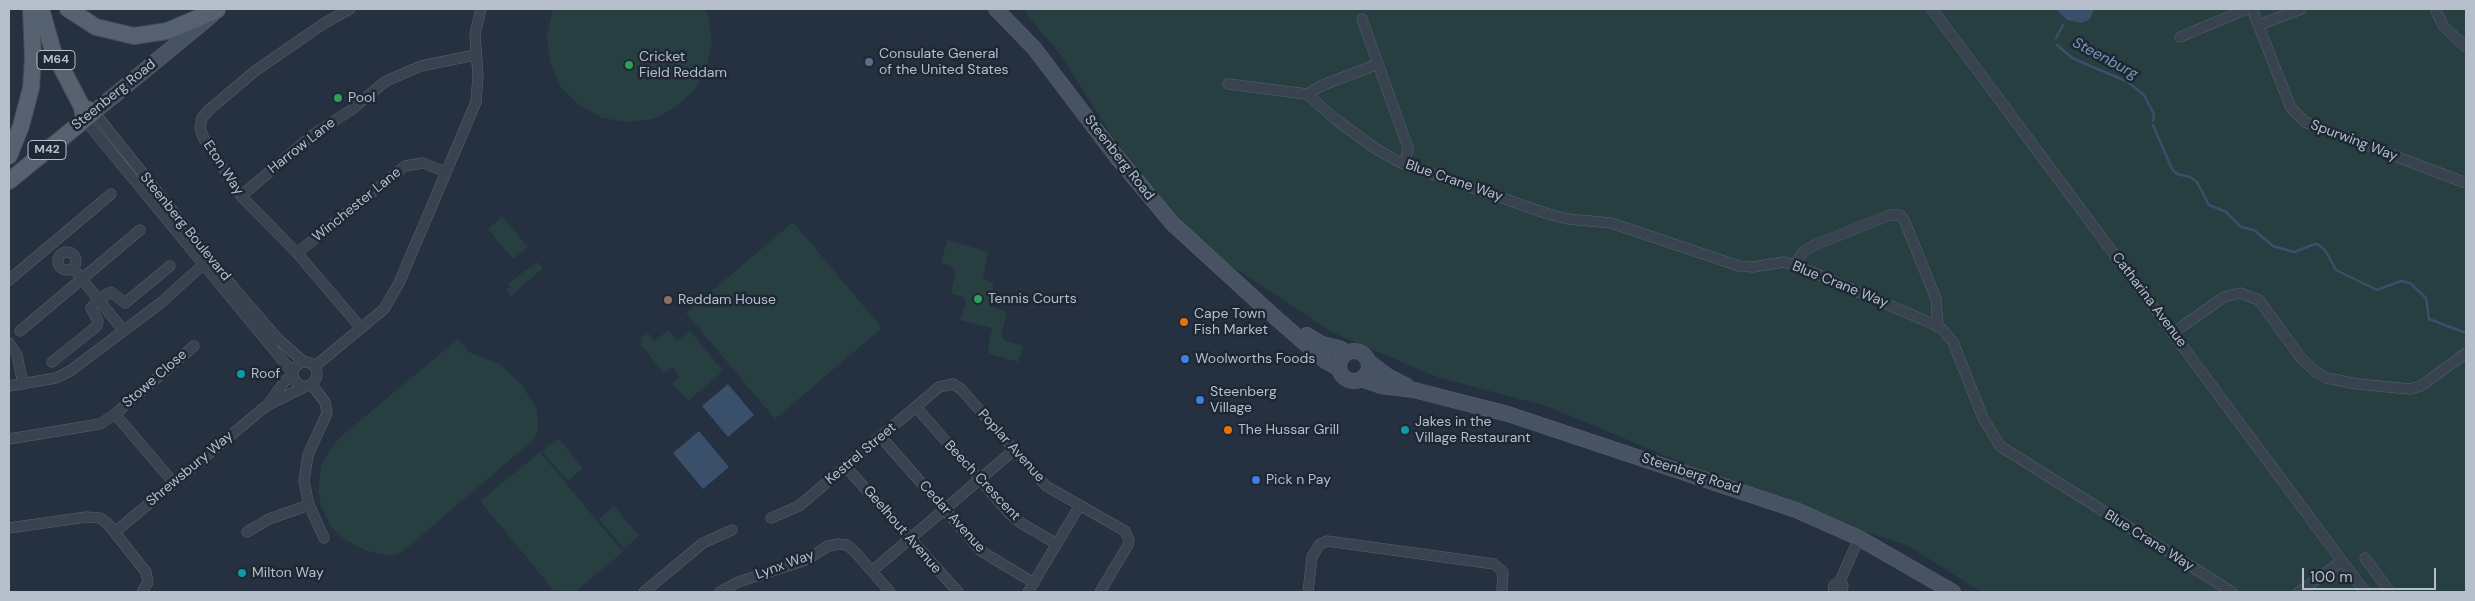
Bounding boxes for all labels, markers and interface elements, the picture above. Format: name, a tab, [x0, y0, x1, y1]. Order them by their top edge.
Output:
water label: Steenburg	[2069, 34, 2141, 84]
place label: Consulate General of the United States	[879, 46, 1009, 78]
place label: Cricket Field Reddam	[639, 49, 727, 82]
road number: M64	[37, 50, 75, 70]
street label: Steenberg Road	[69, 56, 159, 134]
marker: Consulate General of the United States	[863, 56, 875, 68]
marker: Cricket Field Reddam	[623, 59, 635, 71]
place label: Pool	[348, 90, 375, 106]
marker: Pool	[332, 92, 344, 104]
street label: Steenberg Road	[1081, 112, 1157, 204]
street label: Harrow Lane	[265, 115, 339, 177]
street label: Spurwing Way	[2308, 117, 2400, 165]
street label: Eton Way	[199, 138, 247, 198]
road number: M42	[28, 140, 66, 160]
street label: Blue Crane Way	[1403, 156, 1505, 206]
street label: Winchester Lane	[309, 164, 405, 246]
street label: Steenberg Boulevard	[136, 169, 234, 285]
street label: Catharina Avenue	[2108, 249, 2190, 351]
street label: Blue Crane Way	[1790, 258, 1890, 312]
place label: Tennis Courts	[988, 291, 1077, 307]
place label: Reddam House	[678, 292, 776, 308]
marker: Tennis Courts	[972, 293, 984, 305]
marker: Reddam House	[662, 294, 674, 306]
place label: Cape Town Fish Market	[1194, 306, 1268, 338]
marker: Cape Town Fish Market	[1178, 316, 1190, 328]
street label: Stowe Close	[119, 346, 191, 412]
place label: Woolworths Foods	[1195, 351, 1315, 367]
marker: Woolworths Foods	[1179, 353, 1191, 365]
place label: Roof	[251, 366, 280, 382]
marker: Roof	[235, 368, 247, 380]
place label: Steenberg Village	[1210, 384, 1277, 417]
marker: Steenberg Village	[1194, 394, 1206, 406]
street label: Poplar Avenue	[974, 406, 1048, 486]
place label: Jakes in the Village Restaurant	[1415, 414, 1531, 447]
street label: Kestrel Street	[822, 420, 900, 488]
place label: The Hussar Grill	[1238, 422, 1339, 438]
marker: The Hussar Grill	[1222, 424, 1234, 436]
marker: Jakes in the Village Restaurant	[1399, 424, 1411, 436]
street label: Shrewsbury Way	[143, 428, 237, 510]
street label: Beech Crescent	[941, 437, 1023, 525]
street label: Steenberg Road	[1639, 450, 1743, 498]
place label: Pick n Pay	[1266, 472, 1331, 488]
marker: Pick n Pay	[1250, 474, 1262, 486]
street label: Cedar Avenue	[915, 478, 989, 556]
street label: Geelhout Avenue	[859, 483, 945, 577]
street label: Blue Crane Way	[2101, 507, 2197, 575]
street label: Lynx Way	[753, 547, 817, 583]
scale bar	[2305, 558, 2439, 590]
place label: Milton Way	[252, 565, 324, 581]
marker: Milton Way	[236, 567, 248, 579]
text: 100 m	[2310, 567, 2353, 587]

